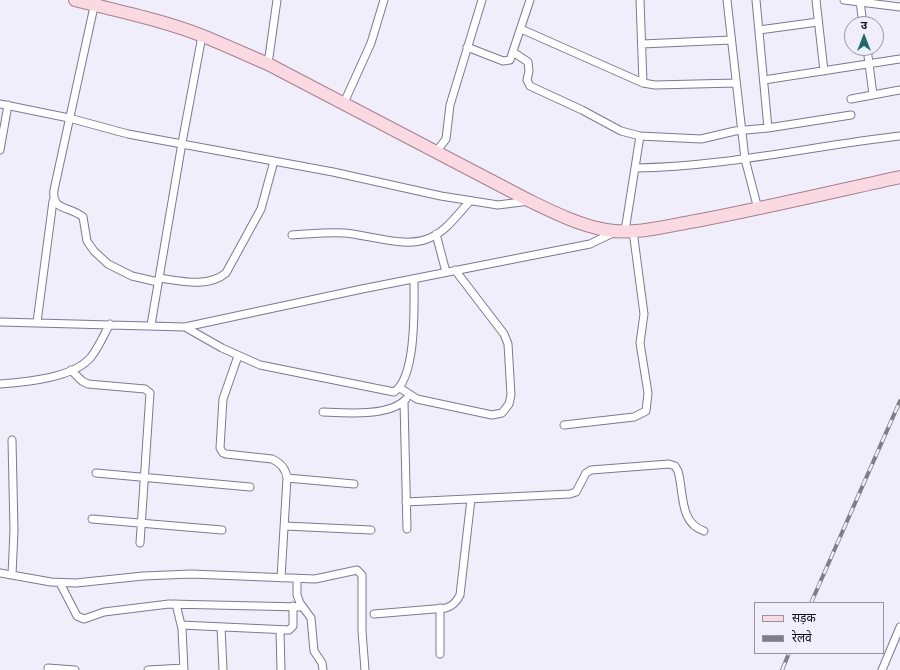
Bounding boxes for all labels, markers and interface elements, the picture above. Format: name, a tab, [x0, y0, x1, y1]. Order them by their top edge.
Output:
north arrow	[844, 16, 884, 56]
text: उ	[861, 18, 867, 31]
legend	[754, 602, 884, 654]
text: सड़क	[792, 610, 816, 624]
text: रेलवे	[792, 630, 812, 644]

